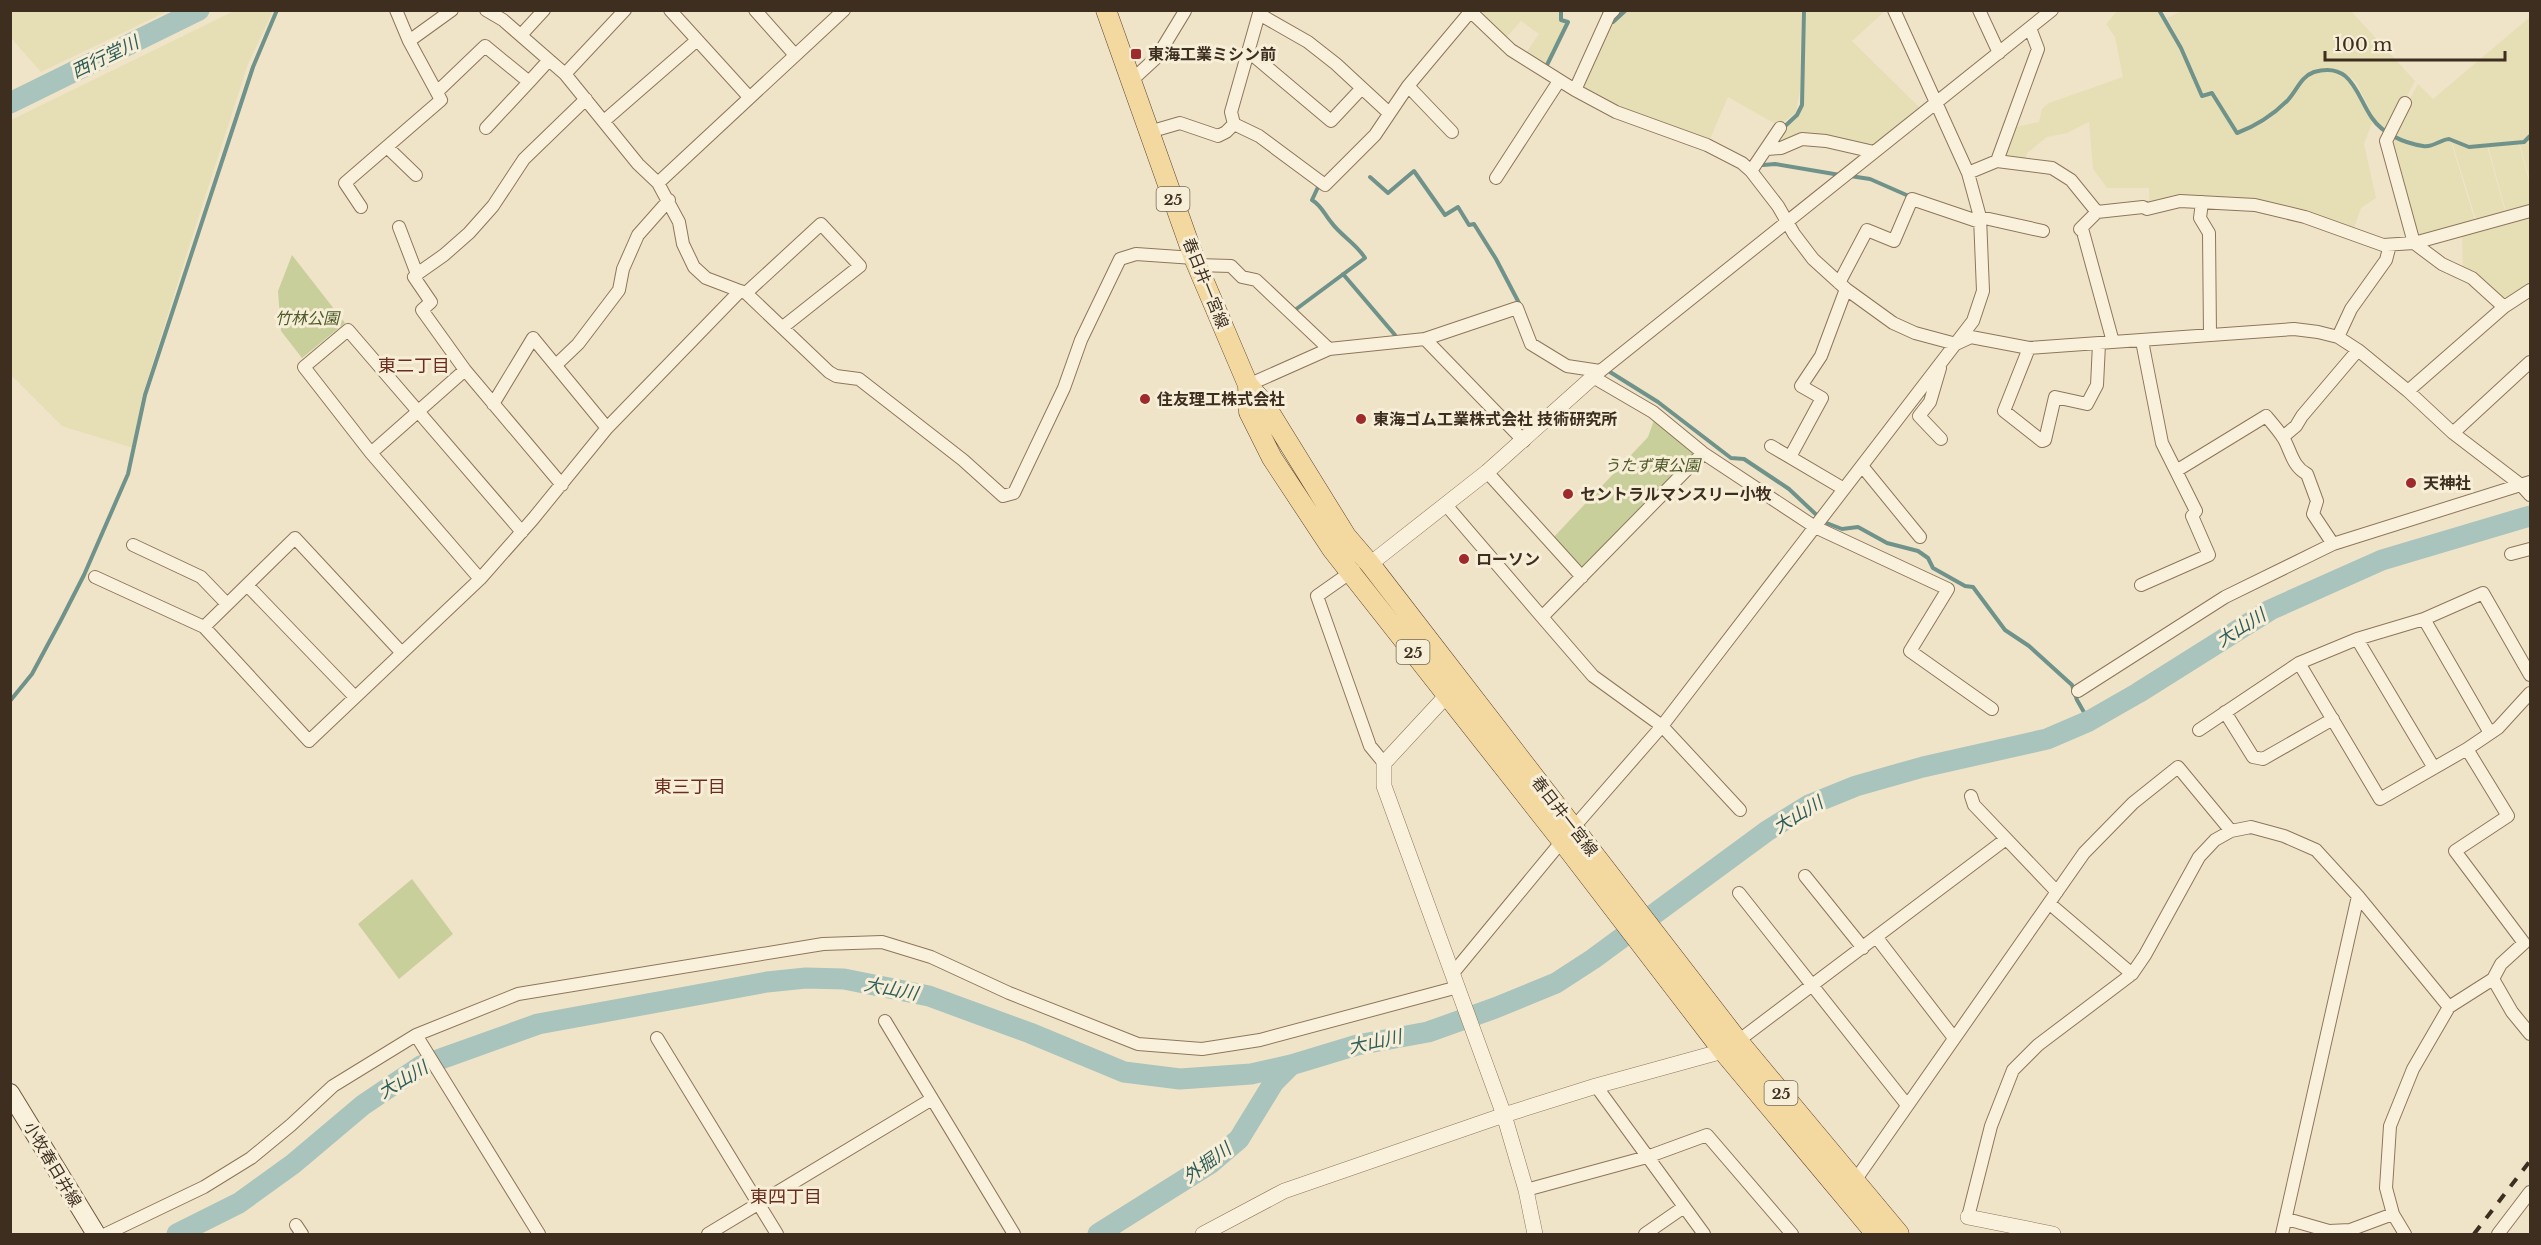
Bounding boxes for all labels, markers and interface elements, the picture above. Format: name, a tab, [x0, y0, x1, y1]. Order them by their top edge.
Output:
scale bar	[2325, 24, 2505, 62]
water label: 西行堂川	[68, 30, 144, 83]
text: 100 m	[2334, 34, 2392, 56]
place label: 東海工業ミシン前	[1148, 44, 1276, 64]
marker: 東海工業ミシン前	[1129, 47, 1143, 61]
road number: 25	[1156, 187, 1190, 211]
street label: 春日井一宮線	[1179, 235, 1233, 331]
park label: 竹林公園	[275, 308, 341, 328]
district label: 東二丁目	[378, 355, 450, 377]
place label: 住友理工株式会社	[1156, 389, 1285, 409]
marker: 住友理工株式会社	[1138, 392, 1152, 406]
place label: 東海ゴム工業株式会社 技術研究所	[1373, 409, 1617, 429]
marker: 東海ゴム工業株式会社 技術研究所	[1354, 412, 1368, 426]
park label: うたず東公園	[1604, 455, 1702, 475]
place label: 天神社	[2423, 473, 2471, 493]
marker: 天神社	[2404, 476, 2418, 490]
place label: セントラルマンスリー小牧	[1580, 484, 1772, 504]
marker: セントラルマンスリー小牧	[1561, 487, 1575, 501]
place label: ローソン	[1476, 549, 1540, 569]
marker: ローソン	[1457, 552, 1471, 566]
water label: 大山川	[2212, 603, 2271, 652]
road number: 25	[1396, 640, 1430, 664]
street label: 春日井一宮線	[1528, 772, 1602, 860]
district label: 東三丁目	[654, 776, 726, 798]
water label: 大山川	[1769, 791, 1829, 838]
water label: 大山川	[862, 973, 922, 1005]
water label: 大山川	[1346, 1025, 1406, 1058]
water label: 大山川	[374, 1056, 434, 1103]
road number: 25	[1764, 1081, 1798, 1105]
street label: 小牧春日井線	[20, 1118, 86, 1210]
water label: 外掘川	[1179, 1137, 1237, 1188]
district label: 東四丁目	[750, 1186, 822, 1208]

